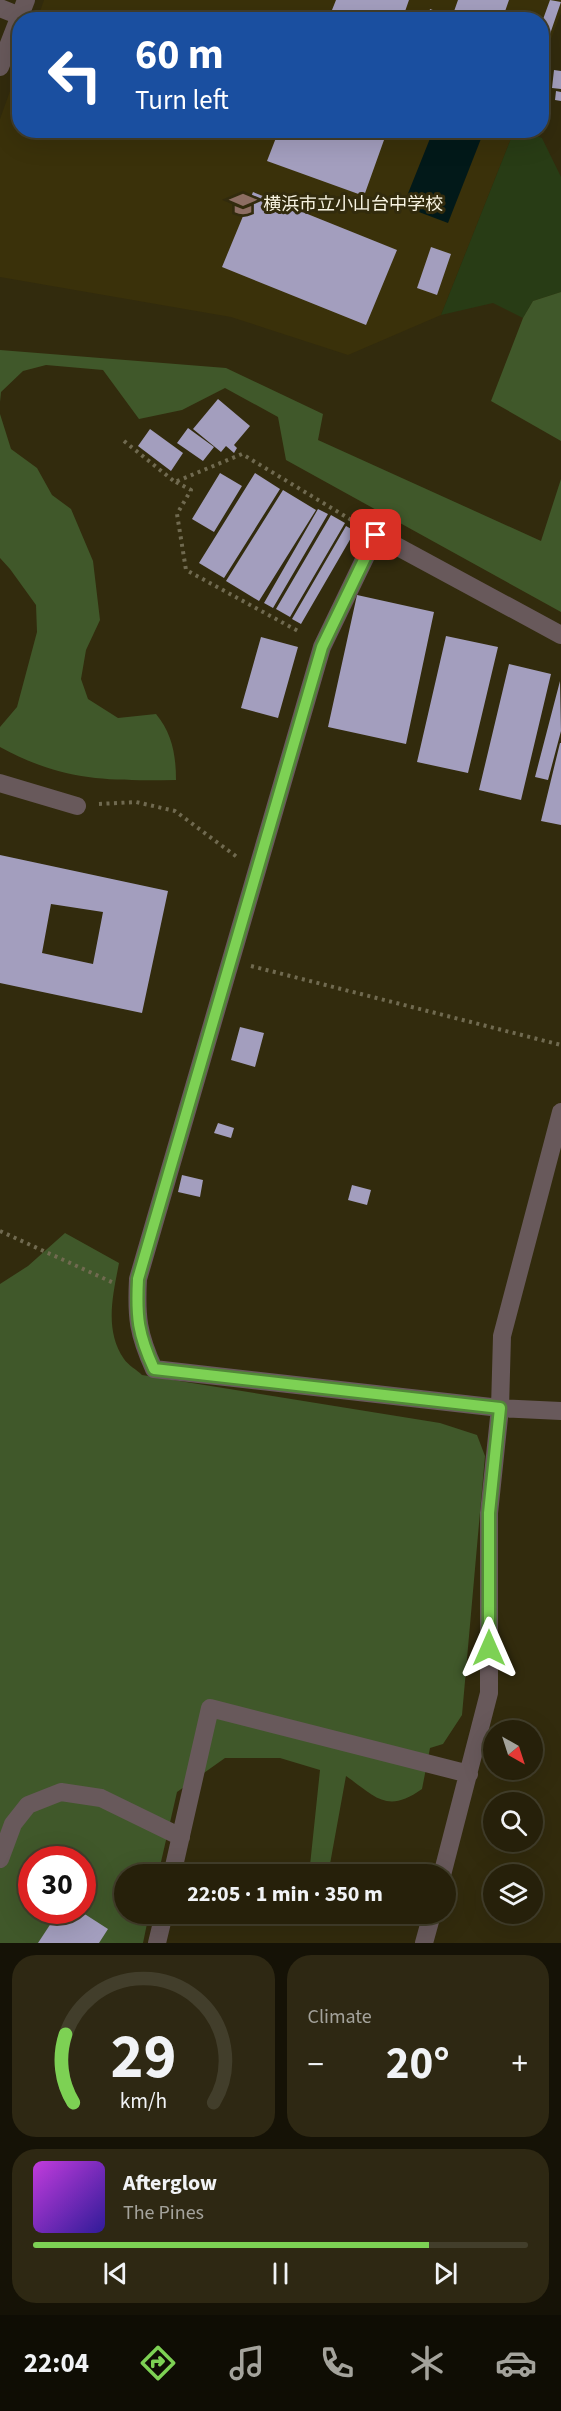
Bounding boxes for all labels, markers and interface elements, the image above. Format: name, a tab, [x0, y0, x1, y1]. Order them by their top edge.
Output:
text: 60 m	[135, 25, 224, 85]
icon: left	[36, 36, 114, 114]
text: Turn left	[135, 81, 229, 120]
school or university icon: 横浜市立小山台中学校	[228, 189, 258, 219]
place label: 横浜市立小山台中学校	[263, 192, 443, 217]
pin	[350, 509, 401, 560]
icon: arrive	[359, 518, 392, 551]
position arrow	[457, 1616, 521, 1680]
north arrow	[483, 1720, 543, 1780]
map controls	[483, 1720, 543, 1924]
button: search	[483, 1792, 543, 1852]
speed limit sign: 30	[18, 1846, 96, 1924]
button: layers	[483, 1864, 543, 1924]
text: 22:05 · 1 min · 350 m	[187, 1878, 383, 1910]
text: Climate	[308, 2003, 372, 2031]
text: 29	[110, 2013, 176, 2102]
text: 20°	[386, 2032, 450, 2096]
text: −	[308, 2041, 324, 2088]
text: +	[512, 2041, 528, 2088]
text: km/h	[119, 2086, 167, 2117]
text: Afterglow	[123, 2167, 217, 2199]
text: The Pines	[123, 2199, 204, 2227]
icon: previous	[99, 2257, 132, 2290]
icon: pause	[264, 2257, 297, 2290]
icon: next	[429, 2257, 462, 2290]
icon: directions	[137, 2342, 179, 2384]
icon: music	[226, 2342, 268, 2384]
icon: phone	[316, 2342, 358, 2384]
icon: climate	[406, 2342, 448, 2384]
icon: car	[495, 2342, 537, 2384]
text: 22:04	[24, 2344, 89, 2383]

